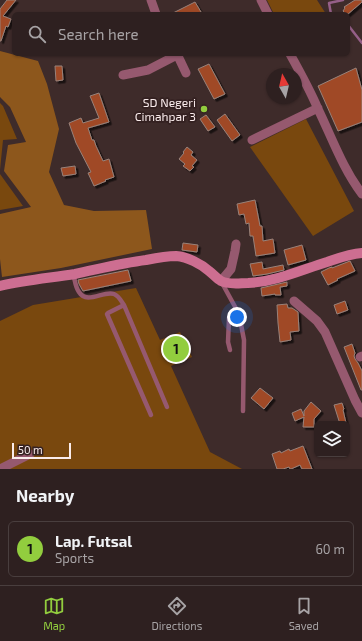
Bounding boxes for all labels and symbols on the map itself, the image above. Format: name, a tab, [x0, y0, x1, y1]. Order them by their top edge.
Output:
north arrow	[266, 68, 302, 104]
place label: SD Negeri Cimahpar 3	[135, 95, 196, 123]
marker: SD Negeri Cimahpar 3	[199, 104, 209, 114]
your location	[227, 307, 247, 327]
pin: 1	[163, 334, 189, 364]
scale bar	[12, 441, 71, 460]

